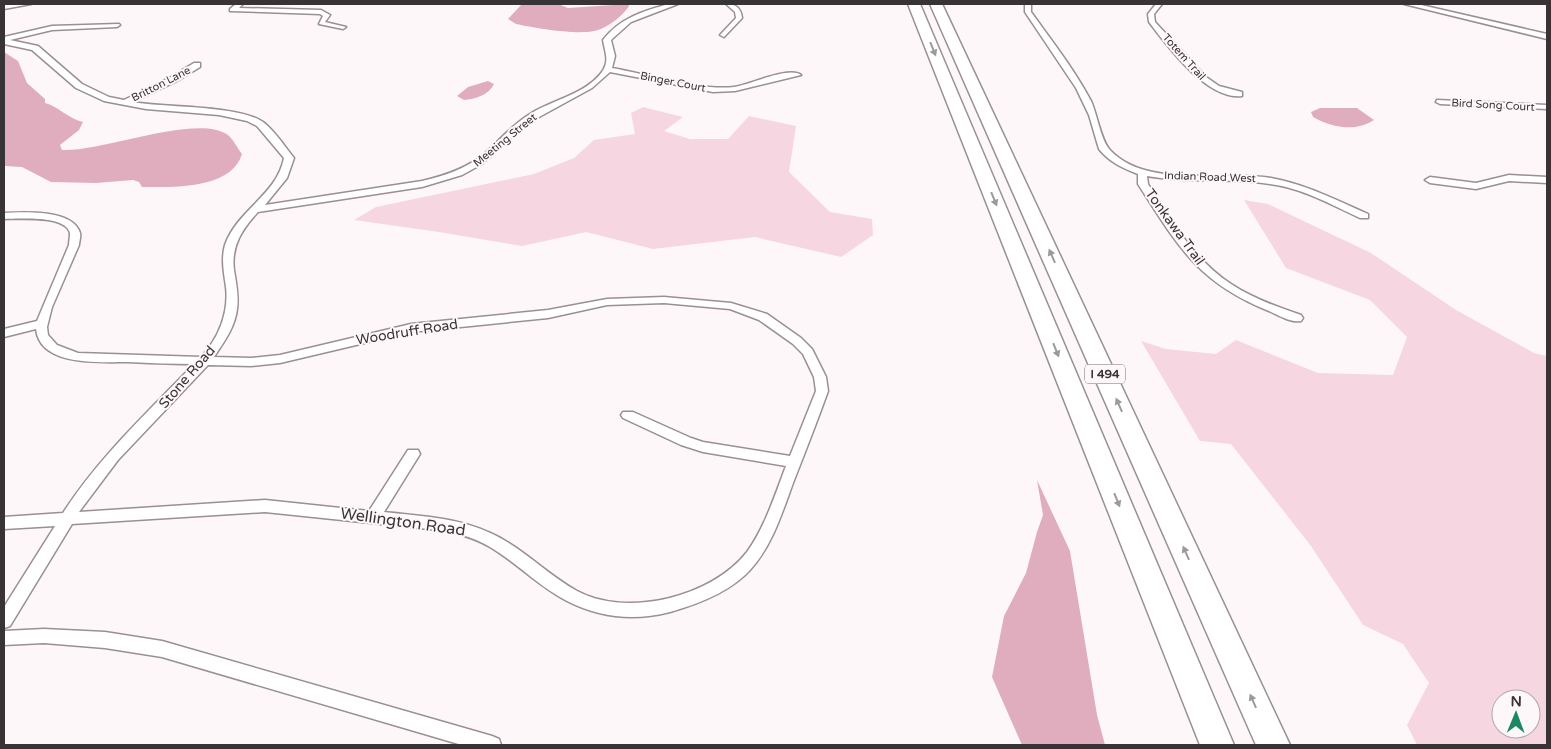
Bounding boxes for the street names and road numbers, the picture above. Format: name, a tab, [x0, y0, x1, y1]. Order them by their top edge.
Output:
street label: Totem Trail	[1160, 31, 1208, 83]
street label: Britton Lane	[129, 64, 193, 104]
street label: Binger Court	[639, 69, 707, 95]
street label: Bird Song Court	[1451, 96, 1535, 114]
street label: Meeting Street	[471, 110, 539, 170]
street label: Indian Road West	[1164, 169, 1256, 185]
street label: Tonkawa Trail	[1142, 185, 1208, 269]
street label: Woodruff Road	[355, 316, 459, 348]
street label: Stone Road	[155, 342, 219, 412]
road number: I 494	[1085, 364, 1125, 384]
street label: Wellington Road	[339, 503, 467, 541]

